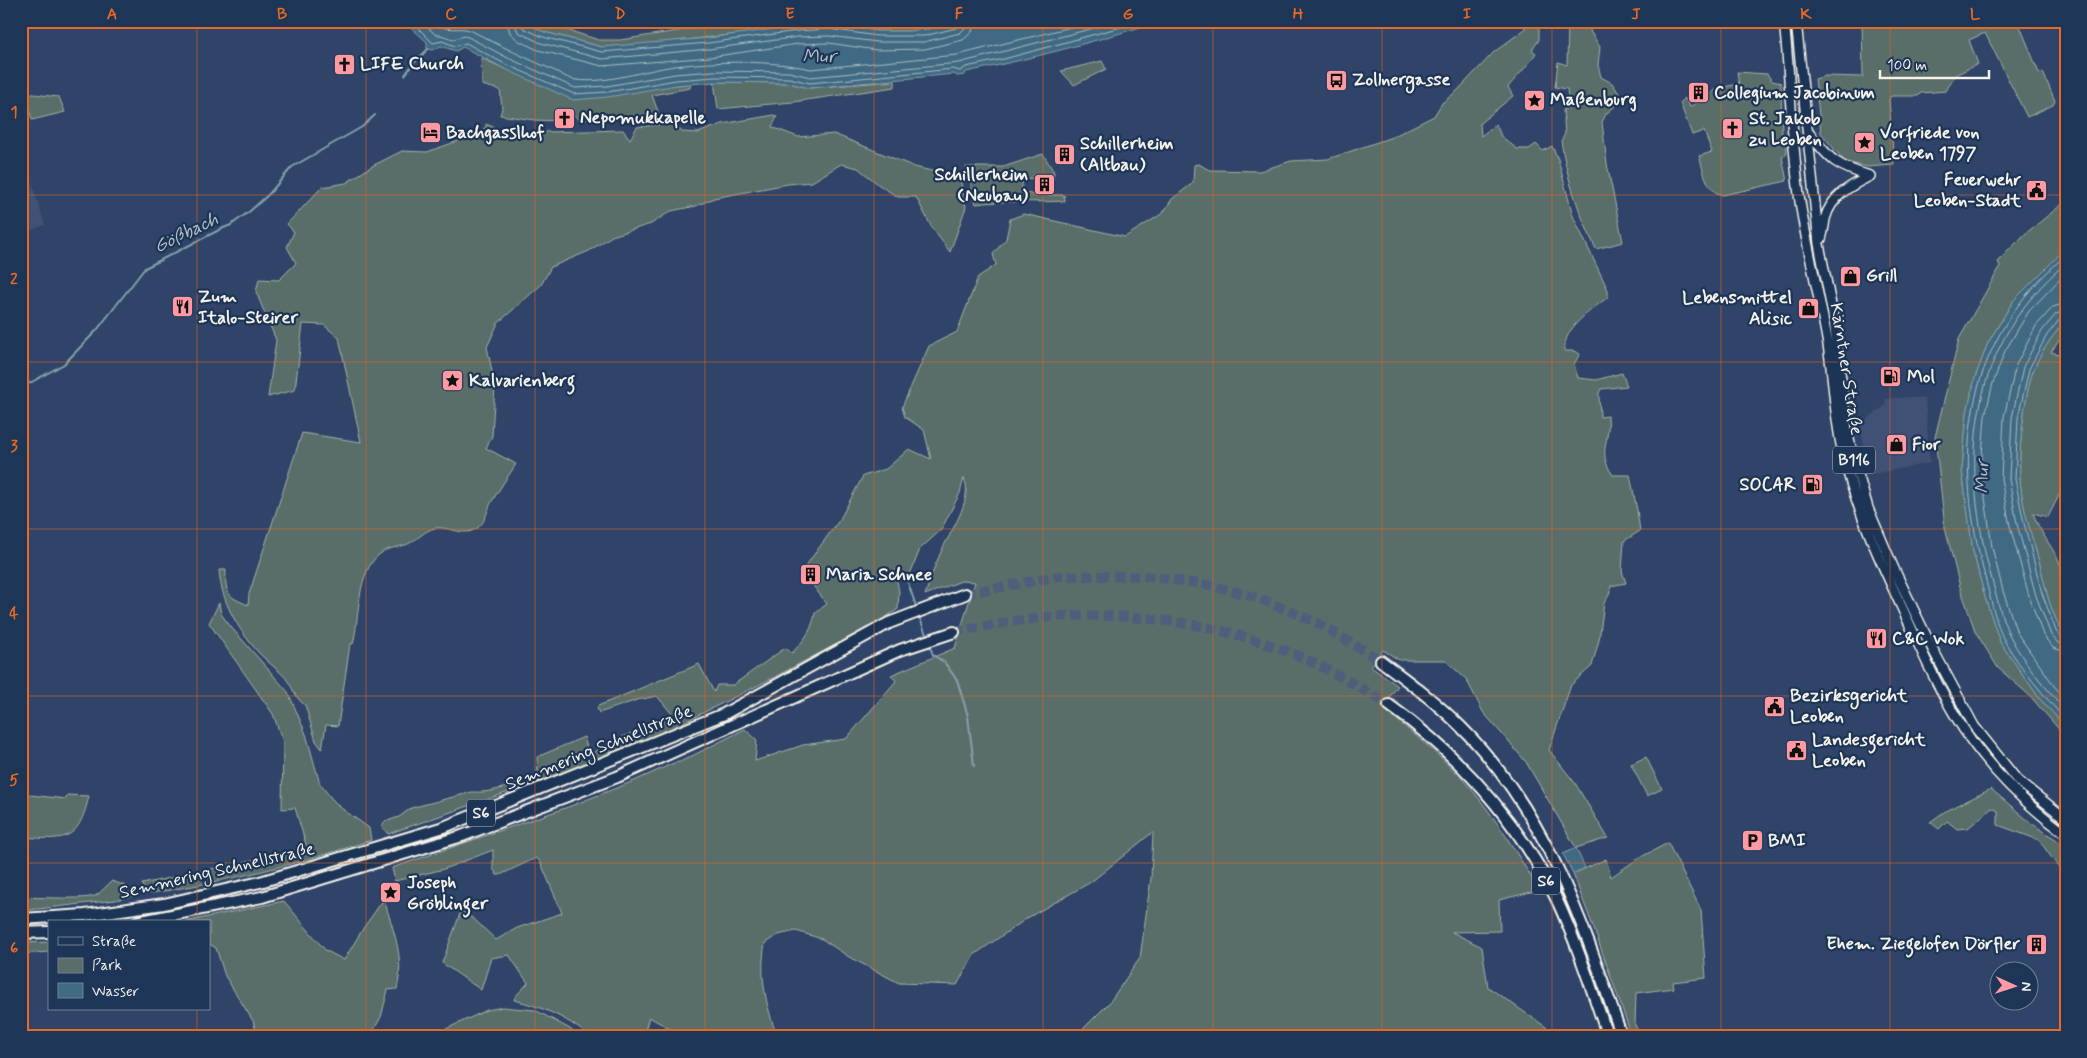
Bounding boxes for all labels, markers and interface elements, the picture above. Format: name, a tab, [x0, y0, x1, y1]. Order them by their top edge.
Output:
text: A	[107, 4, 117, 25]
text: B	[277, 4, 287, 25]
text: C	[445, 4, 457, 25]
text: D	[614, 4, 626, 25]
text: E	[785, 4, 795, 25]
text: F	[955, 4, 964, 25]
text: G	[1123, 4, 1134, 25]
text: H	[1293, 4, 1304, 25]
text: I	[1463, 4, 1472, 25]
text: J	[1631, 4, 1641, 25]
text: K	[1800, 4, 1812, 25]
text: L	[1970, 4, 1981, 25]
water label: Mur	[802, 44, 839, 69]
scale bar	[1880, 48, 1988, 80]
church icon: LIFE Church	[332, 52, 356, 76]
place label: LIFE Church	[360, 52, 464, 76]
text: 100 m	[1887, 56, 1927, 76]
bus stop icon: Zollnergasse	[1324, 68, 1348, 92]
place label: Zollnergasse	[1352, 68, 1451, 94]
building icon: Collegium Jacobinum	[1686, 81, 1710, 105]
place label: Collegium Jacobinum	[1714, 81, 1875, 105]
place icon: Maßenburg	[1522, 88, 1546, 112]
place label: Maßenburg	[1550, 88, 1637, 112]
text: 1	[10, 102, 18, 123]
church icon: Nepomukkapelle	[552, 106, 576, 130]
place label: Nepomukkapelle	[580, 106, 707, 130]
place label: St. Jakob zu Leoben	[1749, 107, 1822, 152]
church icon: St. Jakob zu Leoben	[1721, 117, 1745, 141]
hotel icon: Bachgasslhof	[418, 121, 442, 145]
place label: Bachgasslhof	[446, 121, 545, 145]
place label: Vorfriede von Leoben 1797	[1880, 121, 1979, 166]
place icon: Vorfriede von Leoben 1797	[1852, 131, 1876, 155]
place label: Schillerheim (Altbau)	[1080, 132, 1174, 177]
building icon: Schillerheim (Altbau)	[1052, 142, 1076, 166]
place label: Schillerheim (Neubau)	[934, 163, 1029, 208]
place label: Feuerwehr Leoben-Stadt	[1914, 168, 2021, 213]
building icon: Schillerheim (Neubau)	[1032, 173, 1056, 197]
public building icon: Feuerwehr Leoben-Stadt	[2025, 178, 2049, 202]
water label: Gößbach	[150, 207, 223, 259]
shop icon: Grill	[1838, 264, 1862, 288]
place label: Grill	[1866, 264, 1897, 288]
text: 2	[10, 269, 18, 290]
place label: Zum Italo-Steirer	[198, 285, 298, 330]
place label: Lebensmittel Alisic	[1682, 286, 1793, 331]
restaurant icon: Zum Italo-Steirer	[170, 295, 194, 319]
shop icon: Lebensmittel Alisic	[1796, 296, 1820, 320]
street label: Kärntner Straße	[1824, 301, 1868, 437]
fuel station icon: Mol	[1879, 365, 1903, 389]
place label: Mol	[1907, 365, 1935, 389]
place icon: Kalvarienberg	[441, 369, 465, 393]
place label: Kalvarienberg	[469, 369, 575, 395]
shop icon: Fior	[1884, 433, 1908, 457]
place label: Fior	[1912, 433, 1941, 457]
text: 3	[10, 436, 18, 457]
road number: B116	[1833, 446, 1875, 474]
water label: Mur	[1970, 457, 1995, 494]
place label: SOCAR	[1740, 473, 1797, 497]
fuel station icon: SOCAR	[1800, 473, 1824, 497]
building icon: Maria Schnee	[798, 563, 822, 587]
place label: Maria Schnee	[826, 563, 932, 587]
text: 4	[9, 603, 19, 624]
restaurant icon: C&C Wok	[1864, 627, 1888, 651]
place label: C&C Wok	[1892, 627, 1964, 651]
place label: Bezirksgericht Leoben	[1790, 684, 1908, 729]
public building icon: Bezirksgericht Leoben	[1762, 694, 1786, 718]
street label: Semmering Schnellstraße	[502, 699, 697, 797]
place label: Landesgericht Leoben	[1812, 728, 1926, 773]
public building icon: Landesgericht Leoben	[1784, 738, 1808, 762]
text: 5	[9, 770, 19, 791]
road number: S6	[467, 800, 495, 826]
parking icon: BMI	[1740, 829, 1764, 853]
place label: BMI	[1768, 829, 1806, 853]
street label: Semmering Schnellstraße	[117, 837, 317, 906]
road number: S6	[1532, 868, 1560, 894]
place label: Joseph Gröblinger	[407, 871, 489, 918]
place icon: Joseph Gröblinger	[379, 881, 403, 905]
legend	[48, 920, 210, 1010]
text: Straße	[92, 932, 136, 952]
place label: Ehem. Ziegelofen Dörfler	[1826, 932, 2020, 958]
building icon: Ehem. Ziegelofen Dörfler	[2024, 932, 2048, 956]
text: 6	[10, 938, 18, 959]
text: Park	[92, 956, 122, 976]
north arrow	[1990, 960, 2040, 1010]
text: N	[2017, 981, 2035, 992]
text: Wasser	[92, 982, 139, 1002]

